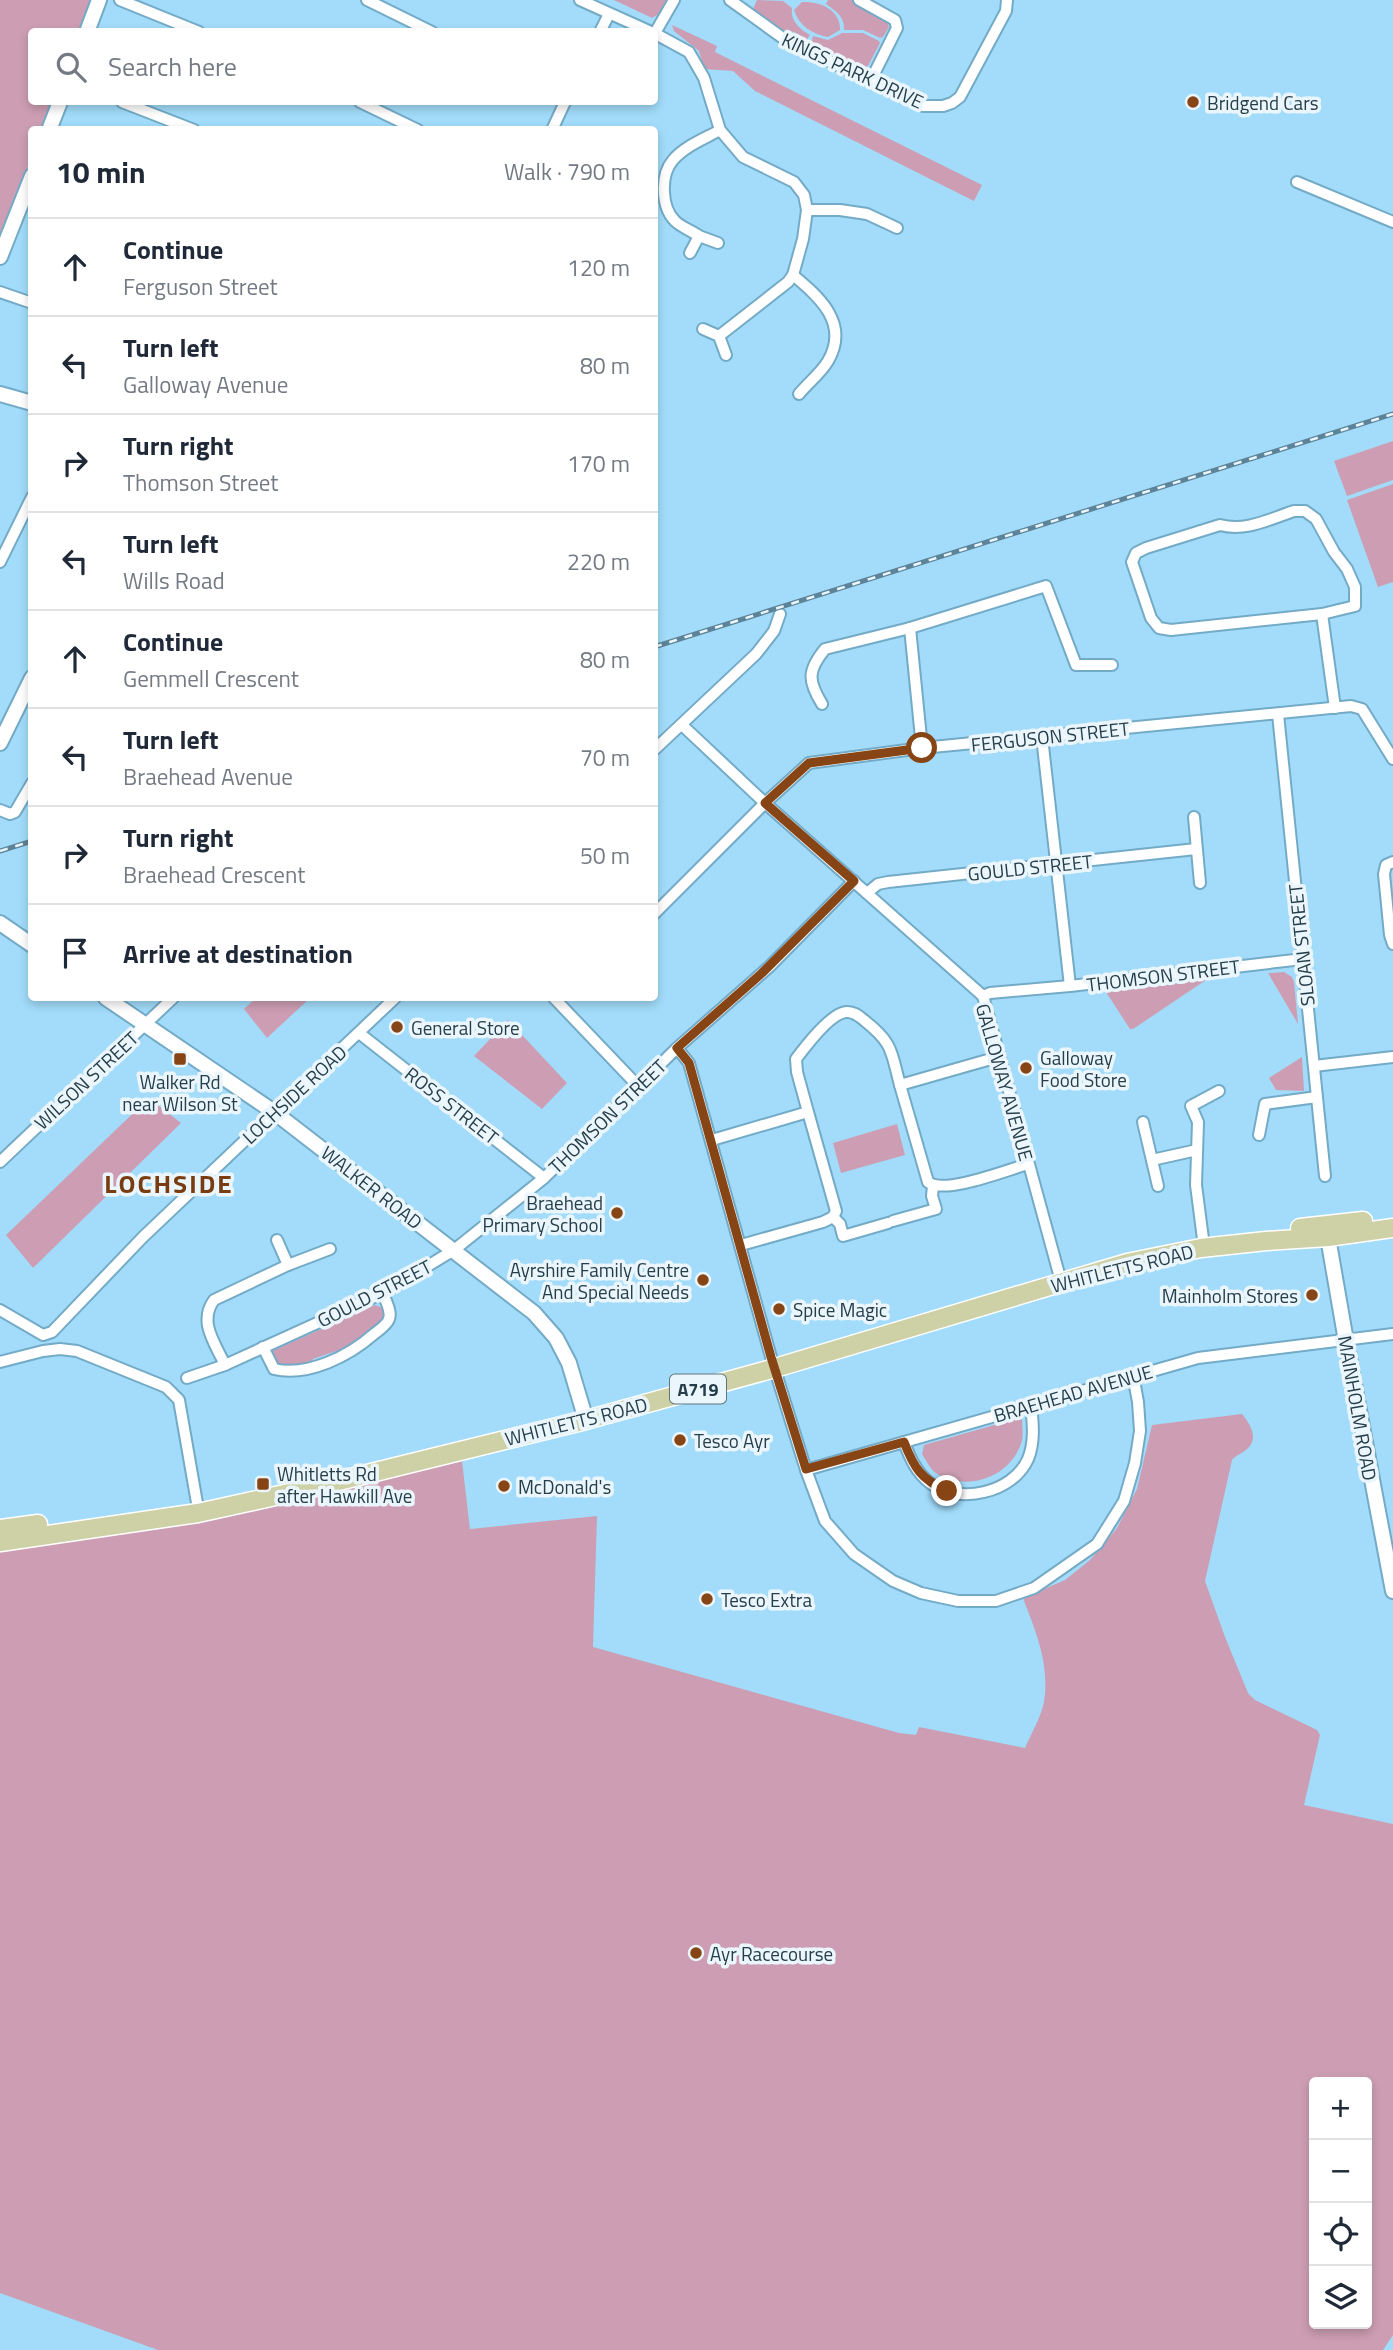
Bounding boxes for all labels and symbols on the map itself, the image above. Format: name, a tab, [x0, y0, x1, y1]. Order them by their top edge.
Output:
street label: KINGS PARK DRIVE	[777, 24, 929, 116]
place label: Bridgend Cars	[1207, 88, 1319, 117]
marker: Bridgend Cars	[1185, 94, 1201, 110]
street label: FERGUSON STREET	[969, 713, 1131, 759]
route start	[906, 732, 937, 763]
street label: GOULD STREET	[966, 846, 1094, 888]
street label: SLOAN STREET	[1280, 882, 1322, 1008]
street label: THOMSON STREET	[1085, 951, 1241, 999]
street label: GALLOWAY AVENUE	[969, 1000, 1041, 1164]
place label: General Store	[411, 1013, 520, 1042]
marker: General Store	[389, 1019, 405, 1035]
street label: WILSON STREET	[27, 1024, 145, 1136]
street label: LOCHSIDE ROAD	[235, 1038, 353, 1150]
place label: Galloway Food Store	[1040, 1043, 1127, 1094]
marker: Walker Rd near Wilson St	[172, 1051, 188, 1067]
street label: THOMSON STREET	[541, 1052, 673, 1180]
street label: ROSS STREET	[399, 1059, 505, 1151]
marker: Galloway Food Store	[1018, 1060, 1034, 1076]
place label: Walker Rd near Wilson St	[122, 1067, 238, 1118]
street label: WALKER ROAD	[315, 1138, 429, 1236]
district label: LOCHSIDE	[104, 1164, 234, 1203]
place label: Braehead Primary School	[482, 1188, 603, 1239]
marker: Braehead Primary School	[609, 1205, 625, 1221]
street label: WHITLETTS ROAD	[1048, 1236, 1196, 1300]
street label: GOULD STREET	[312, 1252, 436, 1334]
place label: Ayrshire Family Centre And Special Needs	[510, 1255, 689, 1306]
marker: Ayrshire Family Centre And Special Needs	[695, 1272, 711, 1288]
place label: Mainholm Stores	[1162, 1281, 1298, 1310]
marker: Mainholm Stores	[1304, 1287, 1320, 1303]
place label: Spice Magic	[793, 1295, 887, 1324]
marker: Spice Magic	[771, 1301, 787, 1317]
street label: MAINHOLM ROAD	[1331, 1333, 1385, 1483]
street label: BRAEHEAD AVENUE	[990, 1356, 1156, 1430]
road number: A719	[670, 1374, 726, 1404]
street label: WHITLETTS ROAD	[502, 1389, 650, 1453]
place label: Tesco Ayr	[694, 1426, 770, 1455]
marker: Tesco Ayr	[672, 1432, 688, 1448]
place label: Whitletts Rd after Hawkill Ave	[277, 1459, 412, 1510]
place label: McDonald's	[518, 1472, 611, 1501]
route end	[931, 1475, 962, 1506]
marker: Whitletts Rd after Hawkill Ave	[255, 1476, 271, 1492]
marker: McDonald's	[496, 1478, 512, 1494]
place label: Tesco Extra	[721, 1585, 812, 1614]
marker: Tesco Extra	[699, 1591, 715, 1607]
place label: Ayr Racecourse	[710, 1939, 833, 1968]
marker: Ayr Racecourse	[688, 1945, 704, 1961]

